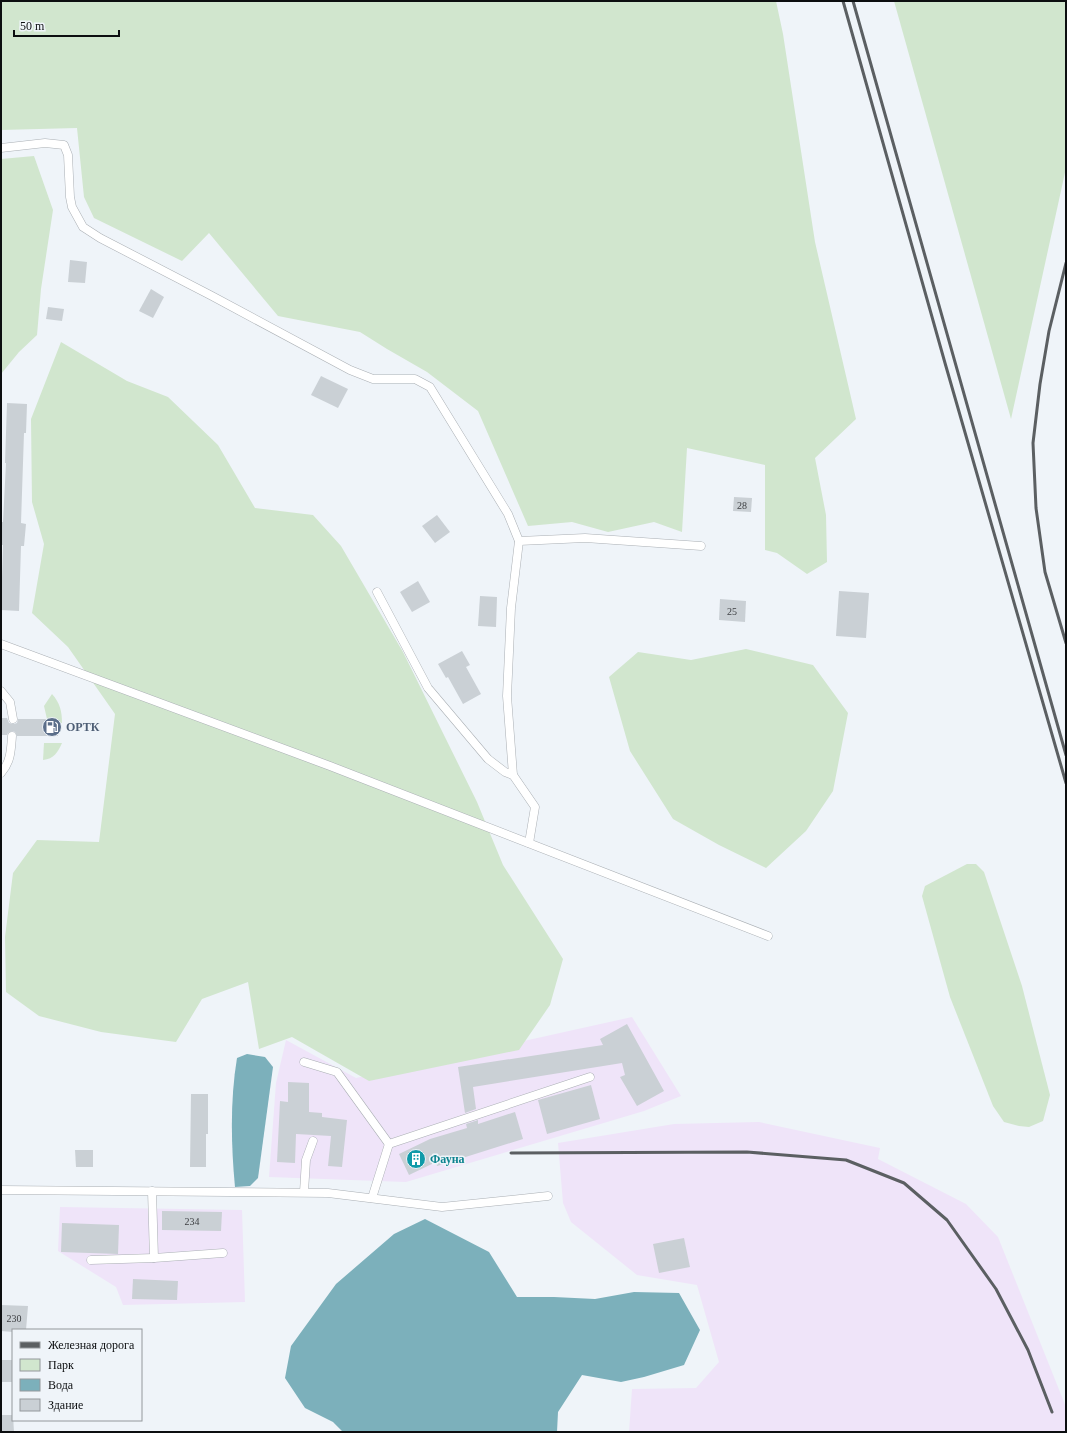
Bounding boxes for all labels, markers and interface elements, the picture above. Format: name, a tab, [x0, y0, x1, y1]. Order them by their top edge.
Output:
scale bar	[14, 12, 119, 38]
text: 50 m	[20, 19, 45, 33]
house number: 28	[737, 500, 747, 511]
house number: 25	[727, 606, 737, 617]
fuel station icon: ОРТК	[41, 716, 63, 738]
place label: ОРТК	[66, 720, 100, 734]
building icon: Фауна	[405, 1148, 427, 1170]
place label: Фауна	[430, 1152, 465, 1166]
house number: 234	[185, 1216, 200, 1227]
house number: 230	[7, 1313, 22, 1324]
legend	[12, 1329, 142, 1421]
text: Железная дорога	[48, 1338, 135, 1352]
text: Парк	[48, 1358, 74, 1372]
text: Вода	[48, 1378, 74, 1392]
text: Здание	[48, 1398, 83, 1412]

